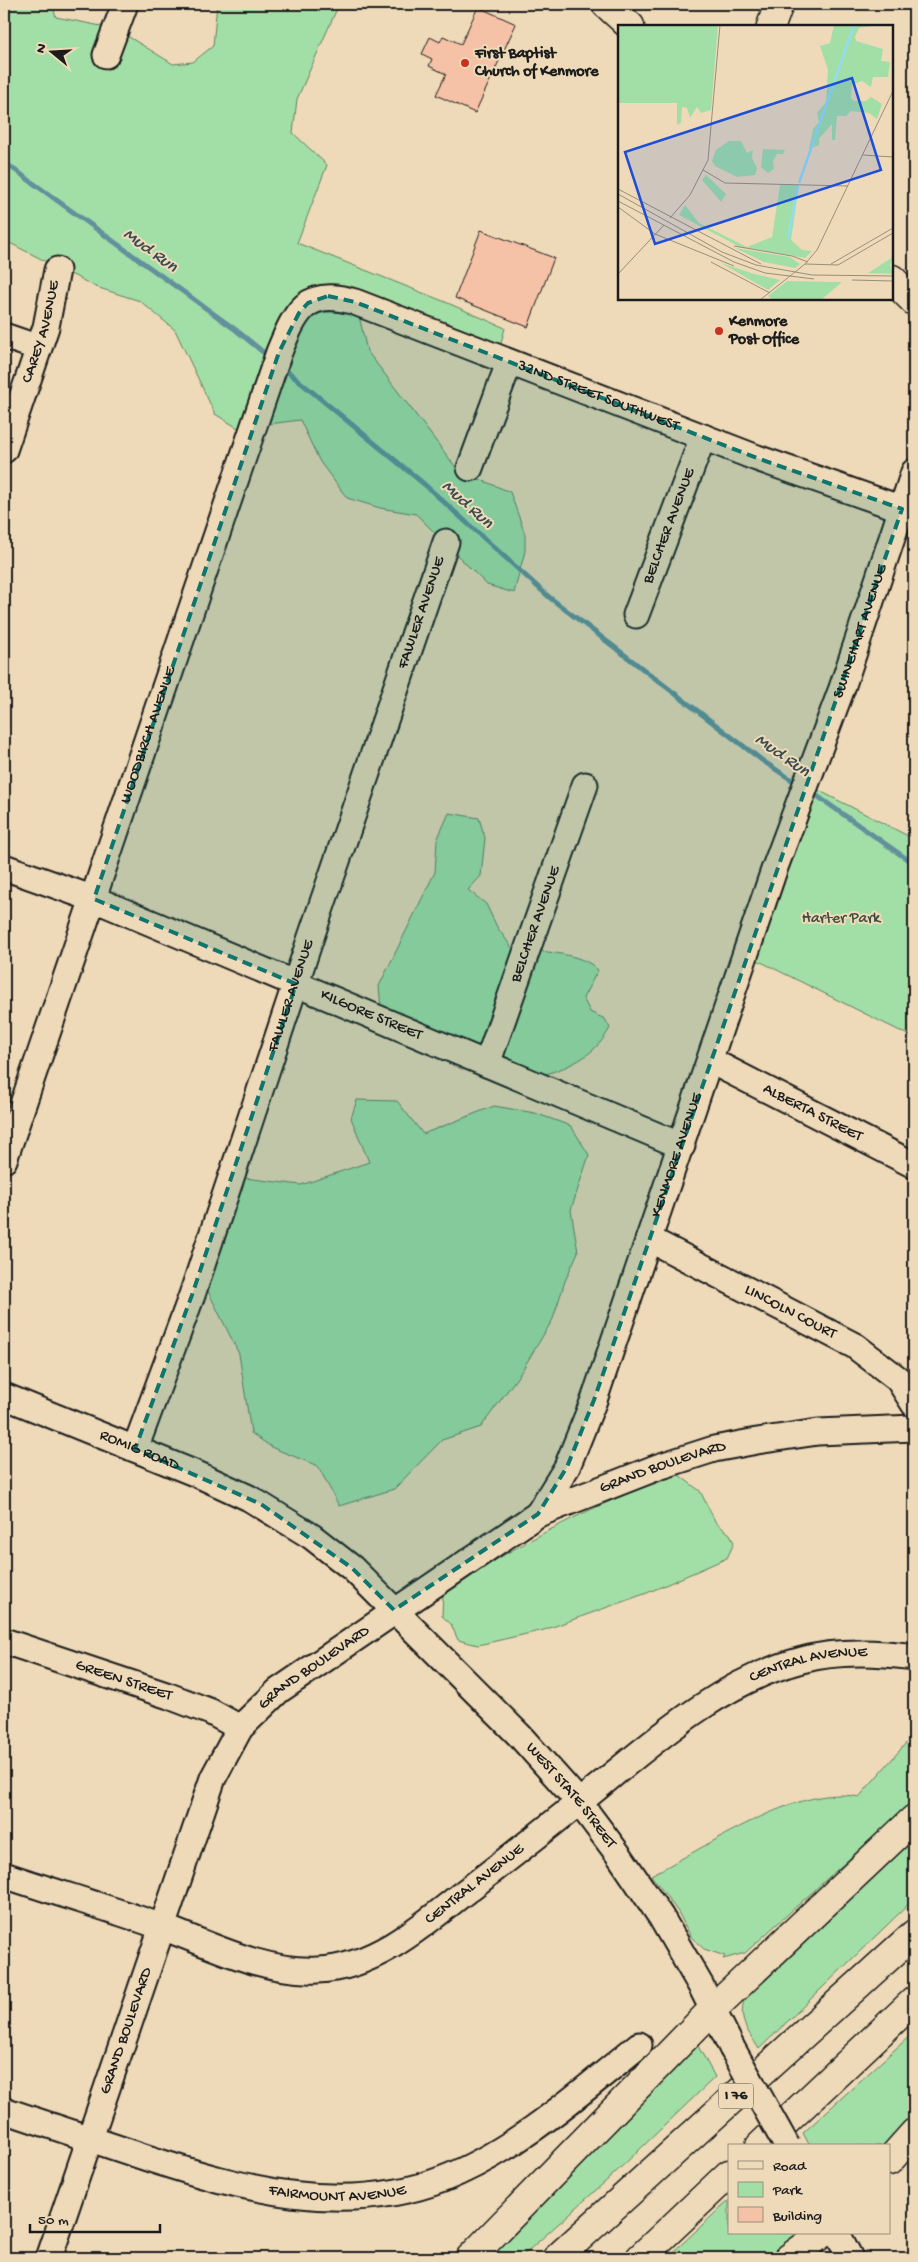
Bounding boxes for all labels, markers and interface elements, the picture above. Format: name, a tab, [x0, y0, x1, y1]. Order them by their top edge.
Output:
inset map	[618, 25, 893, 300]
north arrow	[28, 28, 78, 78]
text: N	[33, 42, 52, 56]
place label: First Baptist Church of Kenmore	[474, 45, 599, 82]
marker: First Baptist Church of Kenmore	[459, 57, 471, 69]
water label: Mud Run	[119, 224, 182, 278]
street label: CAREY AVENUE	[18, 278, 64, 386]
place label: Kenmore Post Office	[728, 313, 800, 350]
marker: Kenmore Post Office	[713, 325, 725, 337]
street label: 32ND STREET SOUTHWEST	[514, 356, 682, 437]
street label: BELCHER AVENUE	[639, 465, 700, 587]
water label: Mud Run	[437, 476, 497, 534]
street label: FAWLER AVENUE	[394, 553, 450, 672]
street label: SWINEHART AVENUE	[829, 561, 892, 701]
street label: WOODBIRCH AVENUE	[117, 663, 181, 806]
water label: Mud Run	[751, 730, 814, 783]
street label: BELCHER AVENUE	[507, 863, 566, 986]
park label: Harter Park	[802, 910, 882, 929]
street label: FAWLER AVENUE	[263, 937, 319, 1056]
street label: KILGORE STREET	[317, 986, 425, 1045]
street label: ALBERTA STREET	[759, 1080, 866, 1147]
street label: KENMORE AVENUE	[647, 1090, 707, 1220]
street label: LINCOLN COURT	[741, 1281, 840, 1344]
street label: ROMIG ROAD	[96, 1426, 183, 1476]
street label: GRAND BOULEVARD	[597, 1437, 728, 1498]
street label: GRAND BOULEVARD	[255, 1621, 374, 1714]
street label: CENTRAL AVENUE	[747, 1643, 868, 1688]
street label: GREEN STREET	[73, 1656, 175, 1706]
street label: WEST STATE STREET	[521, 1739, 621, 1853]
street label: CENTRAL AVENUE	[421, 1839, 529, 1929]
street label: GRAND BOULEVARD	[96, 1965, 157, 2097]
road number: I 76	[718, 2084, 754, 2108]
legend	[728, 2144, 890, 2234]
text: Road	[773, 2158, 807, 2176]
street label: FAIRMOUNT AVENUE	[266, 2181, 409, 2207]
text: Park	[772, 2182, 803, 2200]
scale bar	[30, 2202, 160, 2234]
text: Building	[772, 2208, 822, 2226]
text: 50 m	[38, 2212, 69, 2230]

